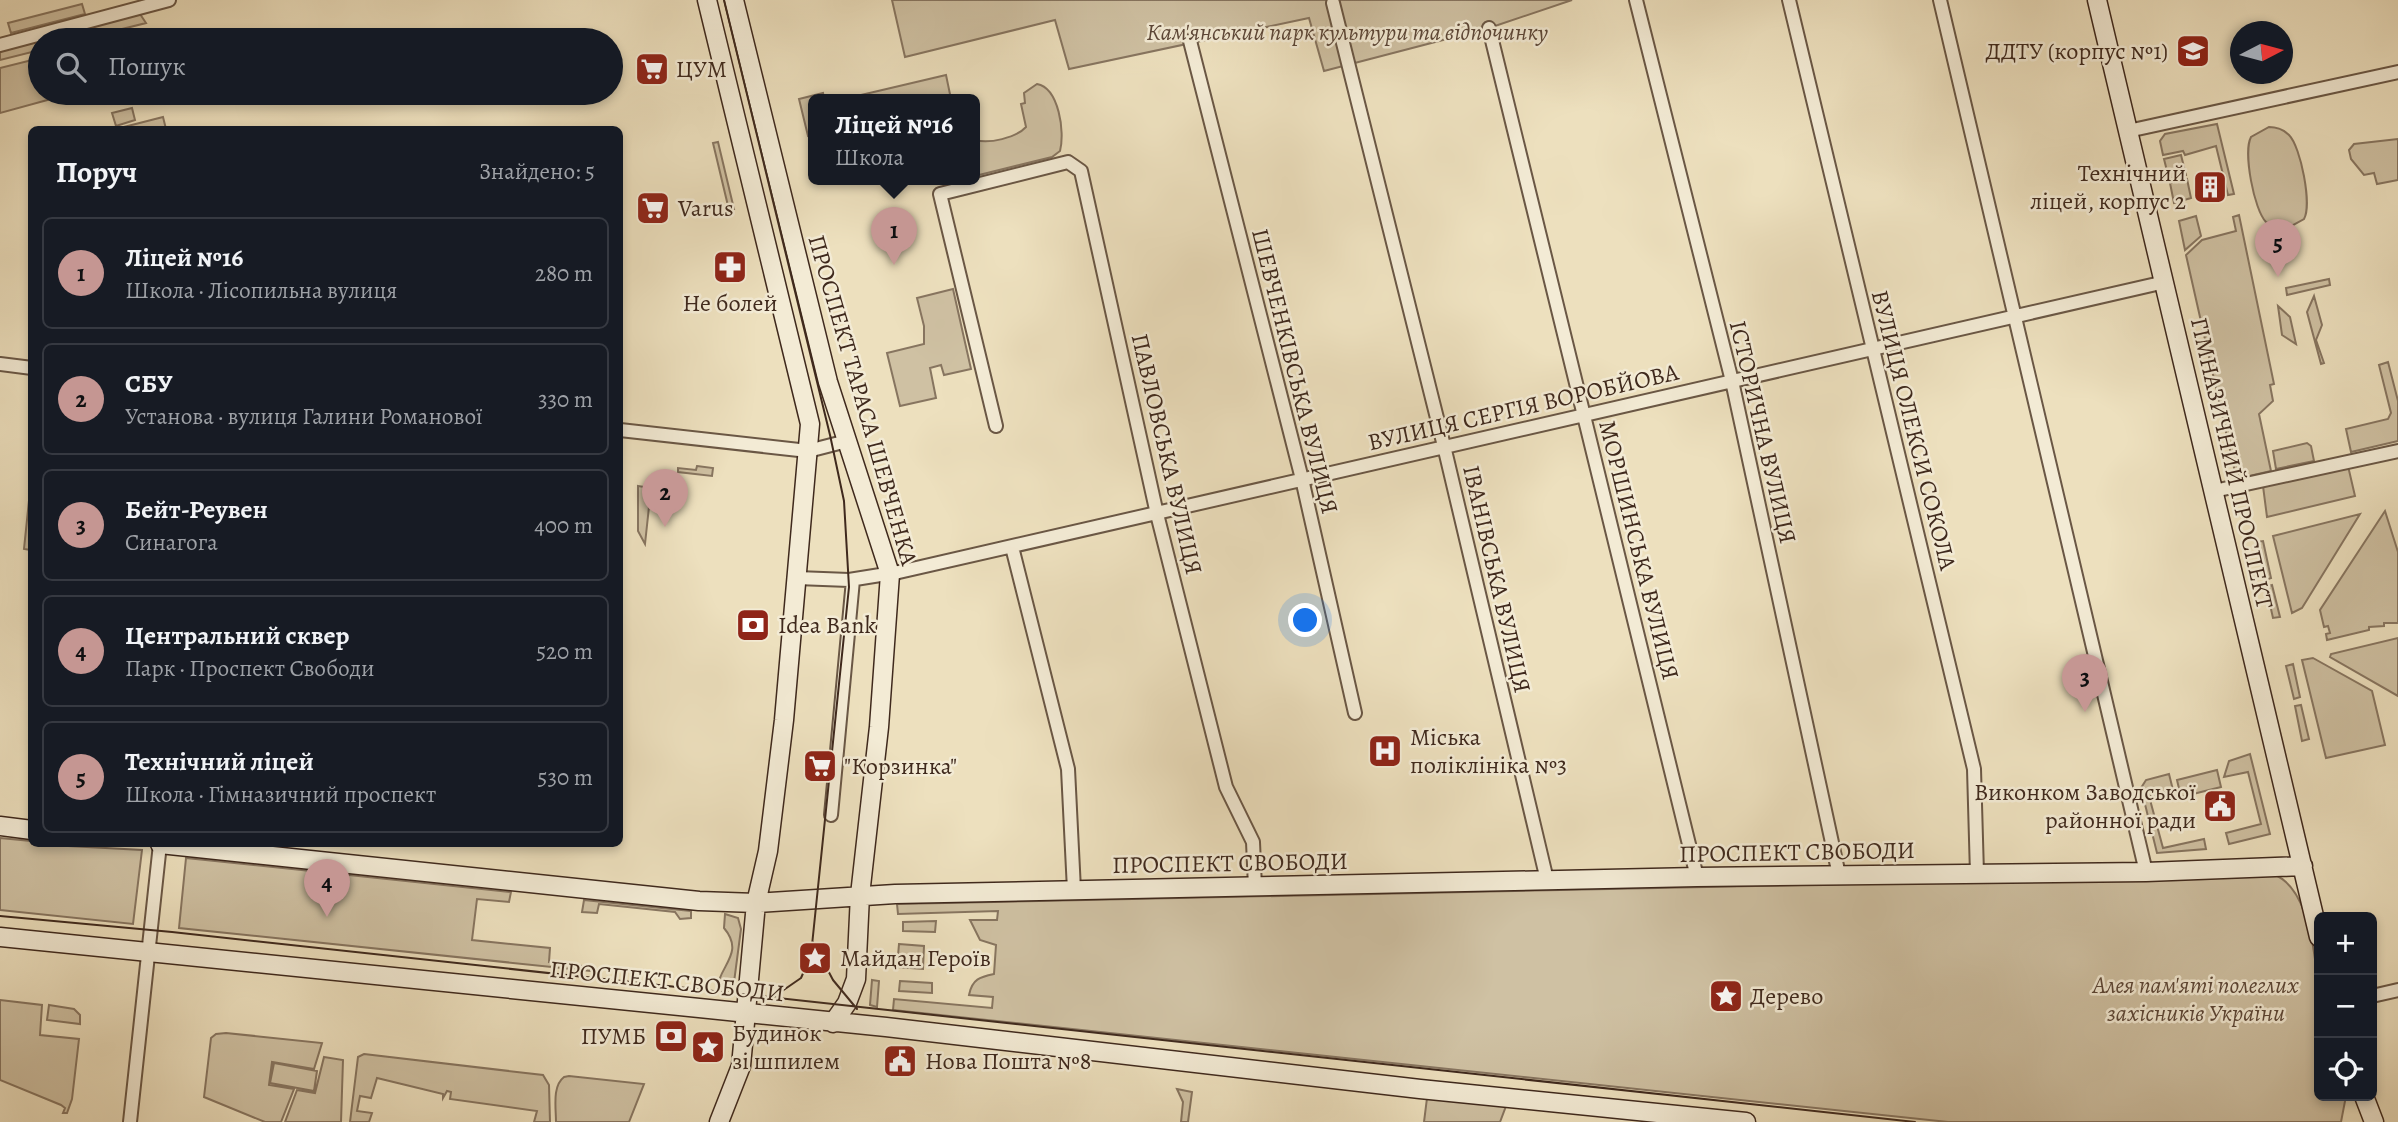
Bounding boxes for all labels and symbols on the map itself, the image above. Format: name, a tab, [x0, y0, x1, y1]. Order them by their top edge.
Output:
park label: Кам'янський парк культури та відпочинку	[1146, 16, 1548, 48]
north arrow	[2230, 21, 2293, 84]
school or university icon: ДДТУ (корпус №1)	[2174, 32, 2212, 70]
place label: ДДТУ (корпус №1)	[1986, 35, 2168, 67]
supermarket icon: ЦУМ	[633, 50, 671, 88]
place label: ЦУМ	[676, 53, 727, 85]
place label: Технічний ліцей, корпус 2	[2030, 157, 2186, 217]
building icon: Технічний ліцей, корпус 2	[2191, 168, 2229, 206]
supermarket icon: Varus	[634, 189, 672, 227]
place label: Varus	[677, 192, 734, 224]
pin: 1	[871, 207, 917, 265]
pin: 5	[2255, 219, 2301, 277]
street label: ШЕВЧЕНКІВСЬКА ВУЛИЦЯ	[1244, 225, 1346, 517]
street label: ПРОСПЕКТ ТАРАСА ШЕВЧЕНКА	[800, 231, 926, 570]
pharmacy icon: Не болей	[711, 248, 749, 286]
place label: Не болей	[683, 287, 778, 319]
street label: ВУЛИЦЯ ОЛЕКСИ СОКОЛА	[1864, 287, 1965, 574]
street label: ГІМНАЗИЧНИЙ ПРОСПЕКТ	[2183, 314, 2281, 612]
street label: ІСТОРИЧНА ВУЛИЦЯ	[1722, 317, 1804, 547]
street label: ПАВЛОВСЬКА ВУЛИЦЯ	[1124, 330, 1210, 578]
street label: ВУЛИЦЯ СЕРГІЯ ВОРОБЙОВА	[1364, 355, 1682, 458]
street label: МОРШИНСЬКА ВУЛИЦЯ	[1591, 417, 1687, 683]
street label: ІВАНІВСЬКА ВУЛИЦЯ	[1455, 462, 1539, 696]
pin: 2	[642, 469, 688, 527]
your location	[1288, 603, 1322, 637]
bank icon: Idea Bank	[734, 606, 772, 644]
place label: Idea Bank	[778, 609, 876, 641]
pin: 3	[2062, 654, 2108, 712]
place label: Міська поліклініка №3	[1410, 721, 1567, 781]
hospital icon: Міська поліклініка №3	[1366, 732, 1404, 770]
supermarket icon: "Корзинка"	[801, 747, 839, 785]
place label: "Корзинка"	[844, 750, 957, 782]
place label: Виконком Заводської районної ради	[1974, 776, 2196, 836]
public building icon: Виконком Заводської районної ради	[2201, 787, 2239, 825]
street label: ПРОСПЕКТ СВОБОДИ	[1679, 834, 1915, 870]
street label: ПРОСПЕКТ СВОБОДИ	[1112, 845, 1348, 881]
pin: 4	[304, 859, 350, 917]
place icon: Майдан Героїв	[796, 939, 834, 977]
place label: Майдан Героїв	[840, 942, 991, 974]
street label: ПРОСПЕКТ СВОБОДИ	[548, 953, 786, 1009]
park label: Алея пам'яті полеглих захісників України	[2091, 969, 2300, 1029]
place icon: Дерево	[1707, 977, 1745, 1015]
place label: Дерево	[1750, 980, 1823, 1012]
bank icon: ПУМБ	[652, 1017, 690, 1055]
place label: Будинок зі шпилем	[732, 1017, 840, 1077]
place label: ПУМБ	[581, 1020, 646, 1052]
place icon: Будинок зі шпилем	[689, 1028, 727, 1066]
public building icon: Нова Пошта №8	[881, 1042, 919, 1080]
place label: Нова Пошта №8	[925, 1045, 1091, 1077]

